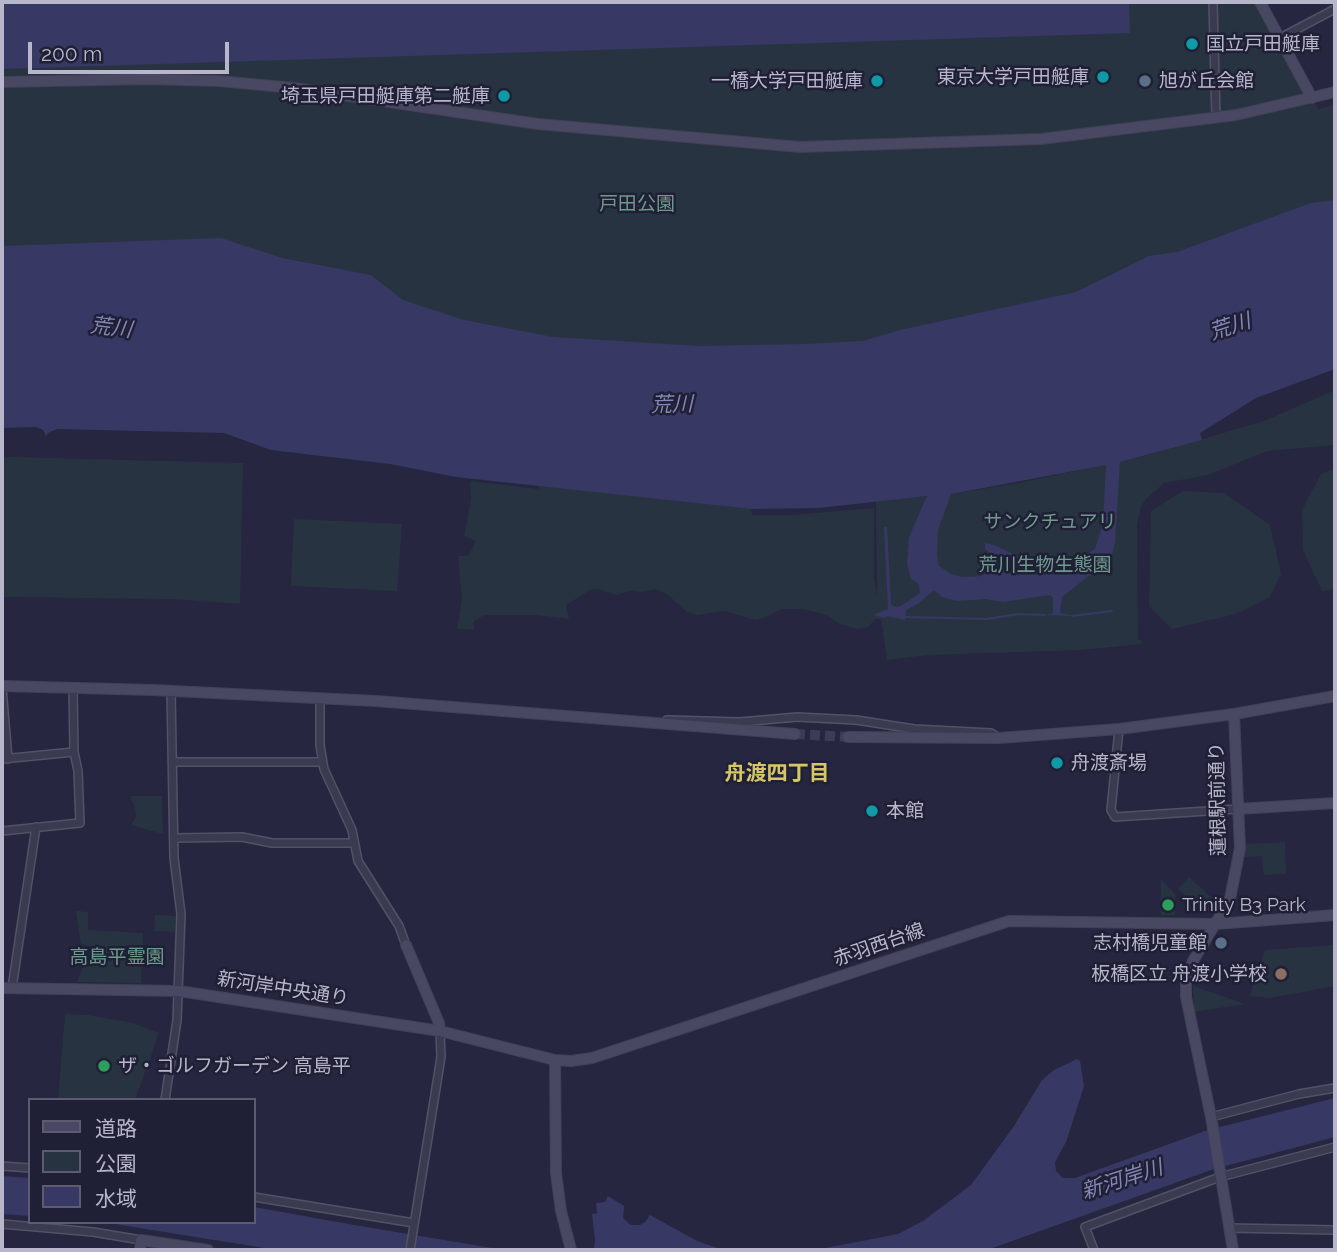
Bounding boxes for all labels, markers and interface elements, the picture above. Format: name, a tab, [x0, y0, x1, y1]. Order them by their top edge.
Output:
scale bar	[32, 28, 233, 72]
place label: 国立戸田艇庫	[1206, 33, 1320, 55]
marker: 国立戸田艇庫	[1184, 36, 1200, 52]
text: 200 m	[41, 41, 102, 66]
place label: 東京大学戸田艇庫	[937, 66, 1089, 88]
marker: 東京大学戸田艇庫	[1095, 69, 1111, 85]
place label: 一橋大学戸田艇庫	[711, 70, 863, 92]
place label: 旭が丘会館	[1159, 70, 1254, 92]
marker: 一橋大学戸田艇庫	[869, 73, 885, 89]
marker: 旭が丘会館	[1137, 73, 1153, 89]
place label: 埼玉県戸田艇庫第二艇庫	[281, 85, 490, 107]
marker: 埼玉県戸田艇庫第二艇庫	[496, 88, 512, 104]
park label: 戸田公園	[599, 193, 675, 215]
water label: 荒川	[1206, 309, 1254, 345]
water label: 荒川	[89, 313, 133, 343]
water label: 荒川	[651, 392, 693, 418]
park label: サンクチュアリ	[984, 511, 1116, 533]
park label: 荒川生物生態園	[979, 554, 1111, 576]
street label: 蓮根駅前通り	[1206, 742, 1230, 856]
place label: 舟渡斎場	[1071, 752, 1147, 774]
marker: 舟渡斎場	[1049, 755, 1065, 771]
district label: 舟渡四丁目	[725, 761, 829, 787]
place label: 本館	[886, 800, 924, 822]
marker: 本館	[864, 803, 880, 819]
place label: Trinity B3 Park	[1182, 894, 1306, 916]
marker: Trinity B3 Park	[1160, 897, 1176, 913]
street label: 赤羽西台線	[830, 919, 928, 971]
place label: 志村橋児童館	[1093, 932, 1207, 954]
marker: 志村橋児童館	[1213, 935, 1229, 951]
park label: 高島平霊園	[70, 946, 164, 968]
place label: 板橋区立 舟渡小学校	[1091, 963, 1267, 985]
marker: 板橋区立 舟渡小学校	[1273, 966, 1289, 982]
street label: 新河岸中央通り	[216, 967, 350, 1011]
place label: ザ・ゴルフガーデン 高島平	[118, 1055, 351, 1077]
marker: ザ・ゴルフガーデン 高島平	[96, 1058, 112, 1074]
legend	[28, 1098, 256, 1224]
text: 道路	[95, 1116, 137, 1141]
text: 公園	[95, 1151, 137, 1176]
water label: 新河岸川	[1078, 1155, 1166, 1205]
text: 水域	[95, 1186, 137, 1211]

